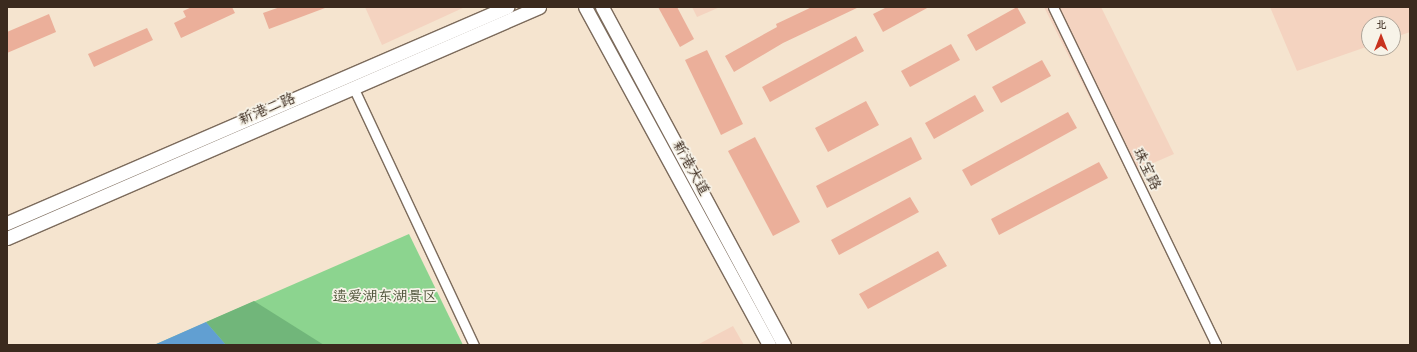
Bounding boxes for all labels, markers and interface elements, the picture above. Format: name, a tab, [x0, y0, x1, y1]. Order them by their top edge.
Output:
north arrow	[1361, 16, 1401, 56]
text: 北	[1376, 17, 1387, 32]
street label: 新港二路	[236, 89, 298, 129]
street label: 新港大道	[669, 137, 713, 199]
street label: 珠宝路	[1129, 145, 1165, 193]
park label: 遗爱湖东湖景区	[333, 288, 437, 306]

